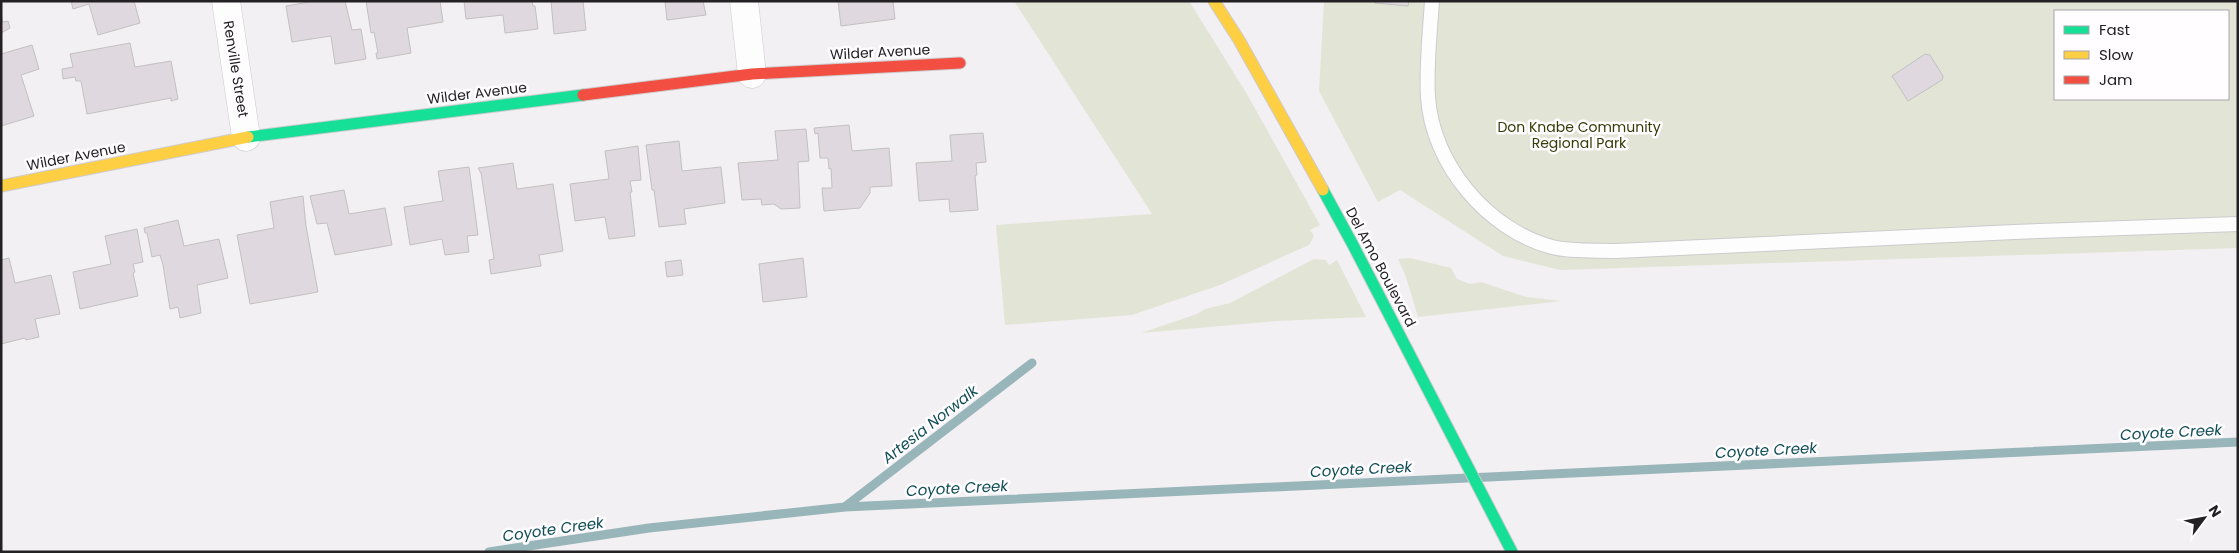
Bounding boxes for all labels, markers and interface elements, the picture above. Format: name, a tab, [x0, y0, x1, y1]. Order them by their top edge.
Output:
legend	[2054, 10, 2229, 100]
street label: Renville Street	[218, 19, 254, 119]
text: Fast	[2099, 19, 2130, 40]
street label: Wilder Avenue	[829, 39, 931, 65]
text: Slow	[2099, 44, 2134, 65]
text: Jam	[2099, 69, 2133, 90]
street label: Wilder Avenue	[426, 77, 528, 109]
park label: Don Knabe Community Regional Park	[1497, 117, 1661, 153]
street label: Wilder Avenue	[25, 137, 127, 175]
street label: Del Amo Boulevard	[1341, 204, 1421, 330]
water label: Artesia Norwalk	[877, 379, 983, 469]
water label: Coyote Creek	[2120, 419, 2224, 445]
water label: Coyote Creek	[1715, 437, 1819, 463]
water label: Coyote Creek	[1310, 456, 1414, 482]
water label: Coyote Creek	[906, 475, 1010, 501]
north arrow	[2179, 493, 2229, 543]
text: N	[2204, 501, 2226, 521]
water label: Coyote Creek	[501, 511, 606, 546]

